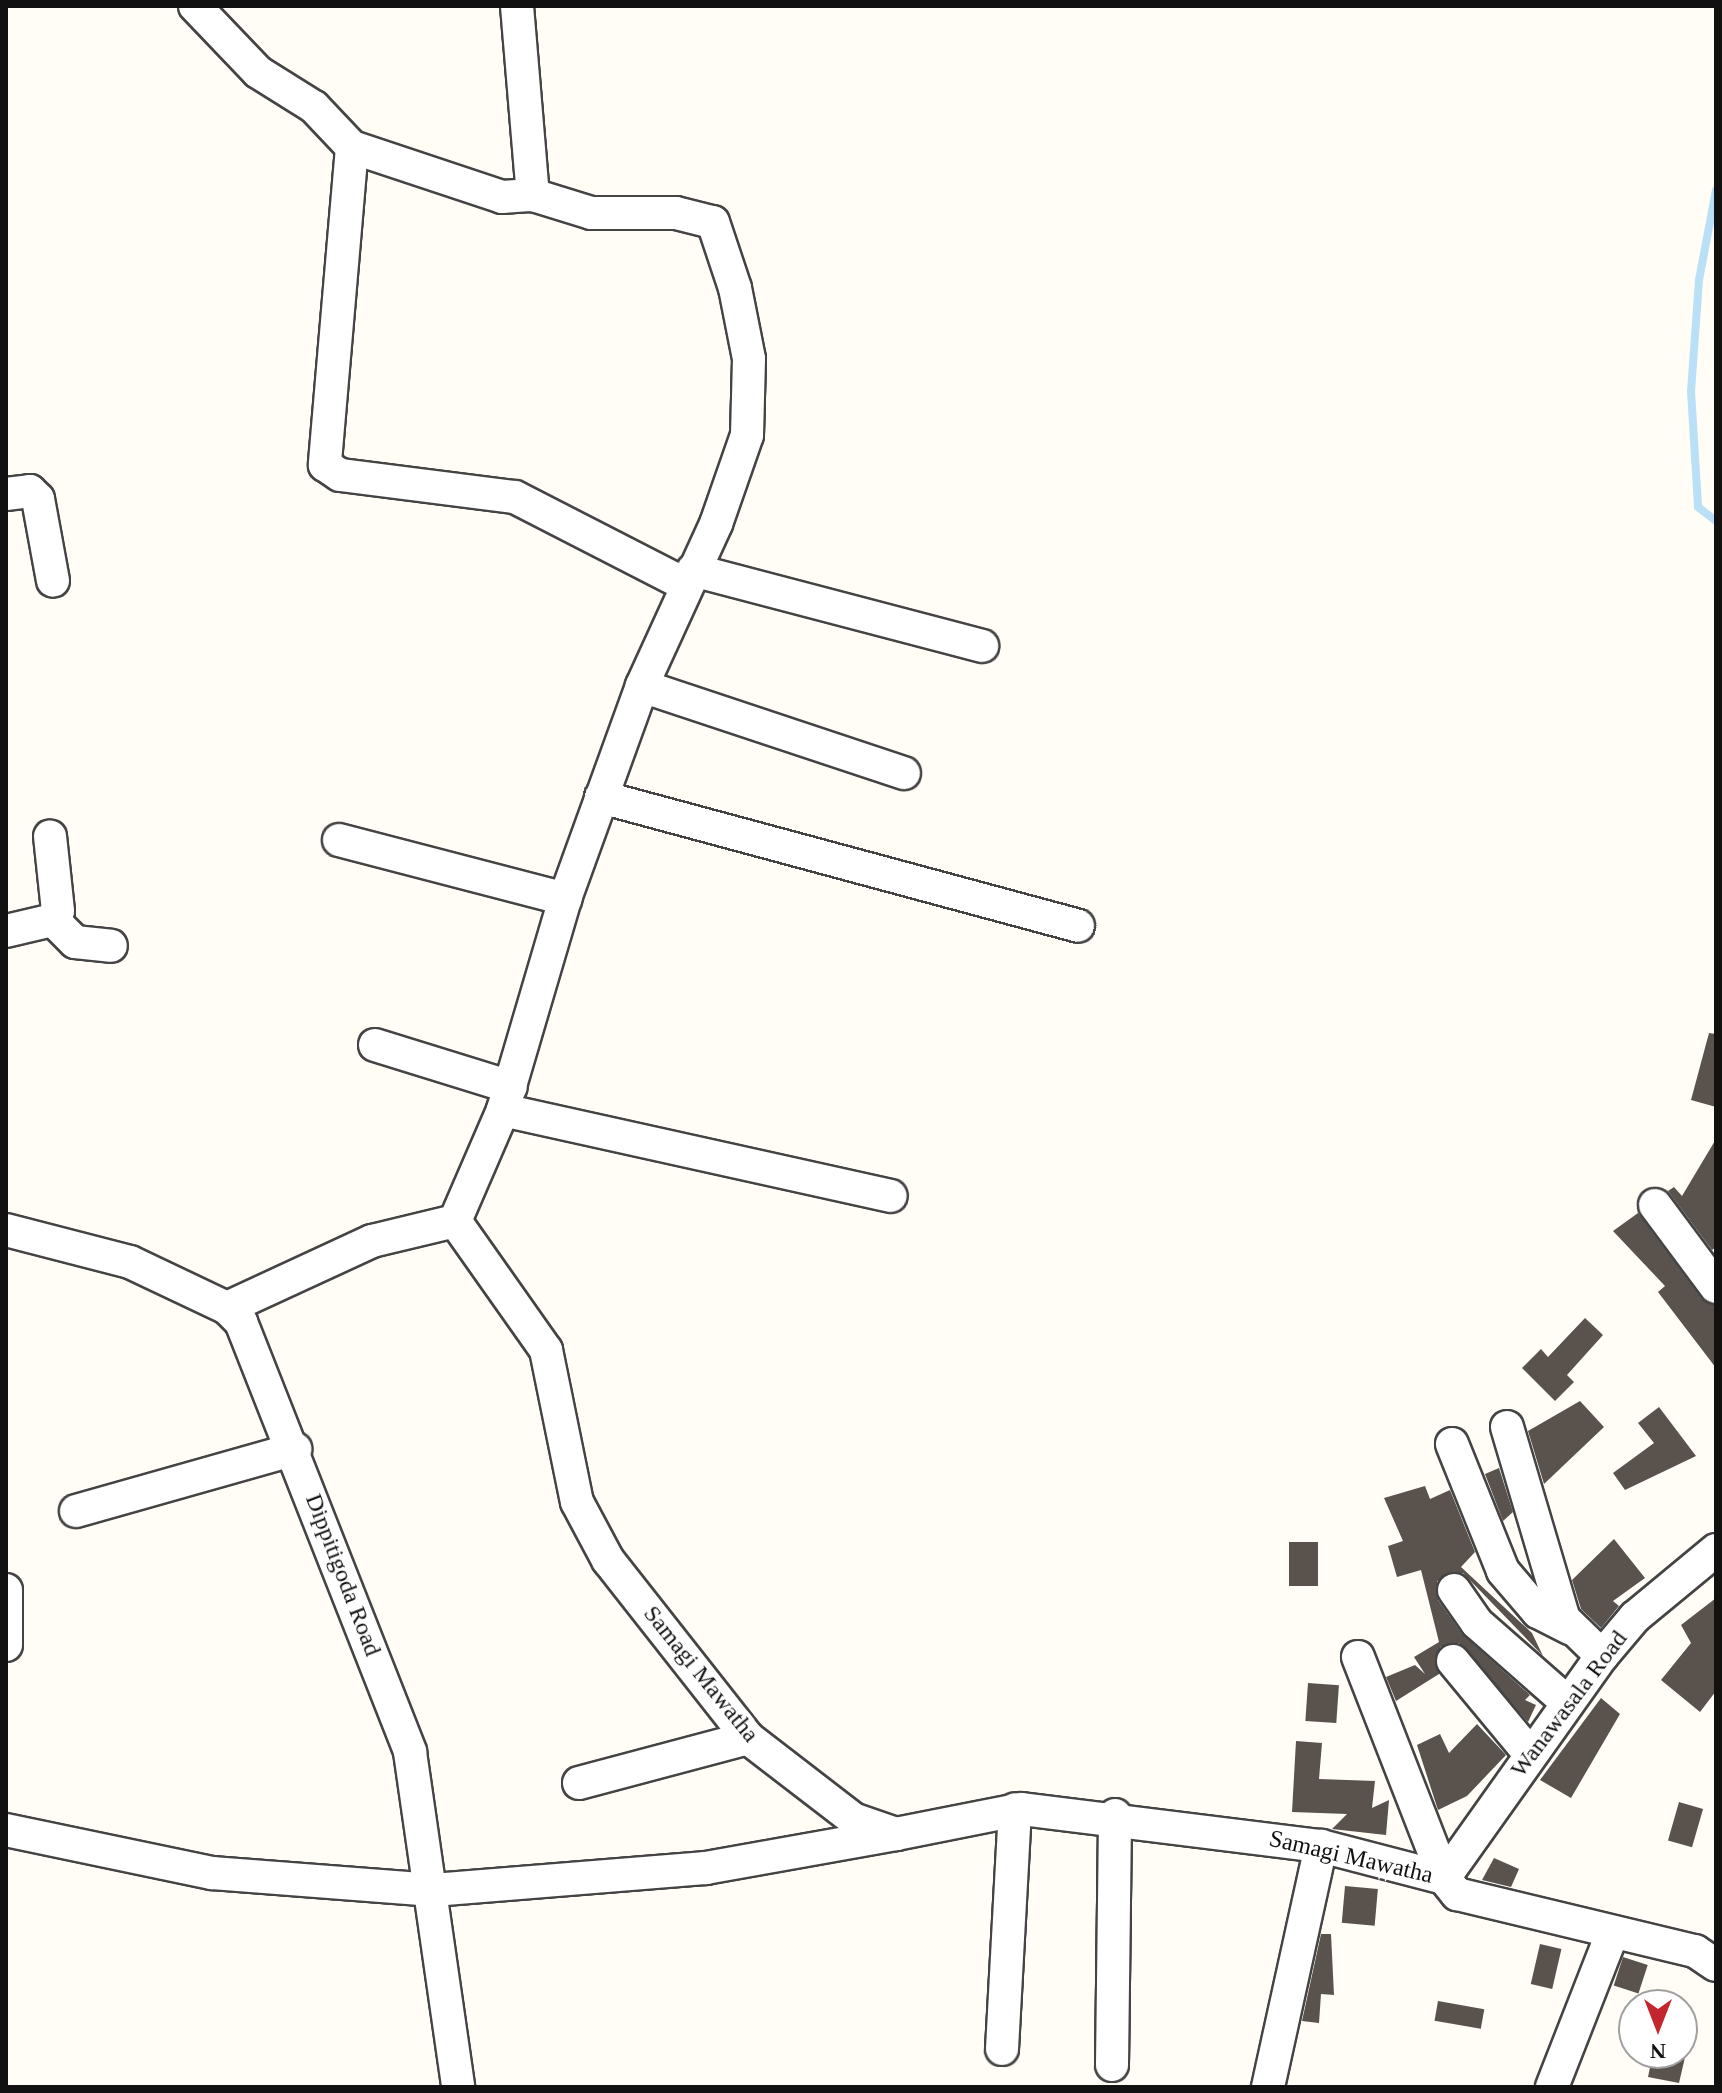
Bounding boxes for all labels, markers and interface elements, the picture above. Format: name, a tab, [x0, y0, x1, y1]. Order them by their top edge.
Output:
street label: Dippitigoda Road	[299, 1490, 387, 1660]
street label: Samagi Mawatha	[637, 1600, 765, 1748]
street label: Wanawasala Road	[1505, 1625, 1633, 1783]
street label: Samagi Mawatha	[1266, 1824, 1436, 1890]
north arrow	[1618, 1989, 1698, 2069]
text: N	[1650, 2039, 1666, 2064]

